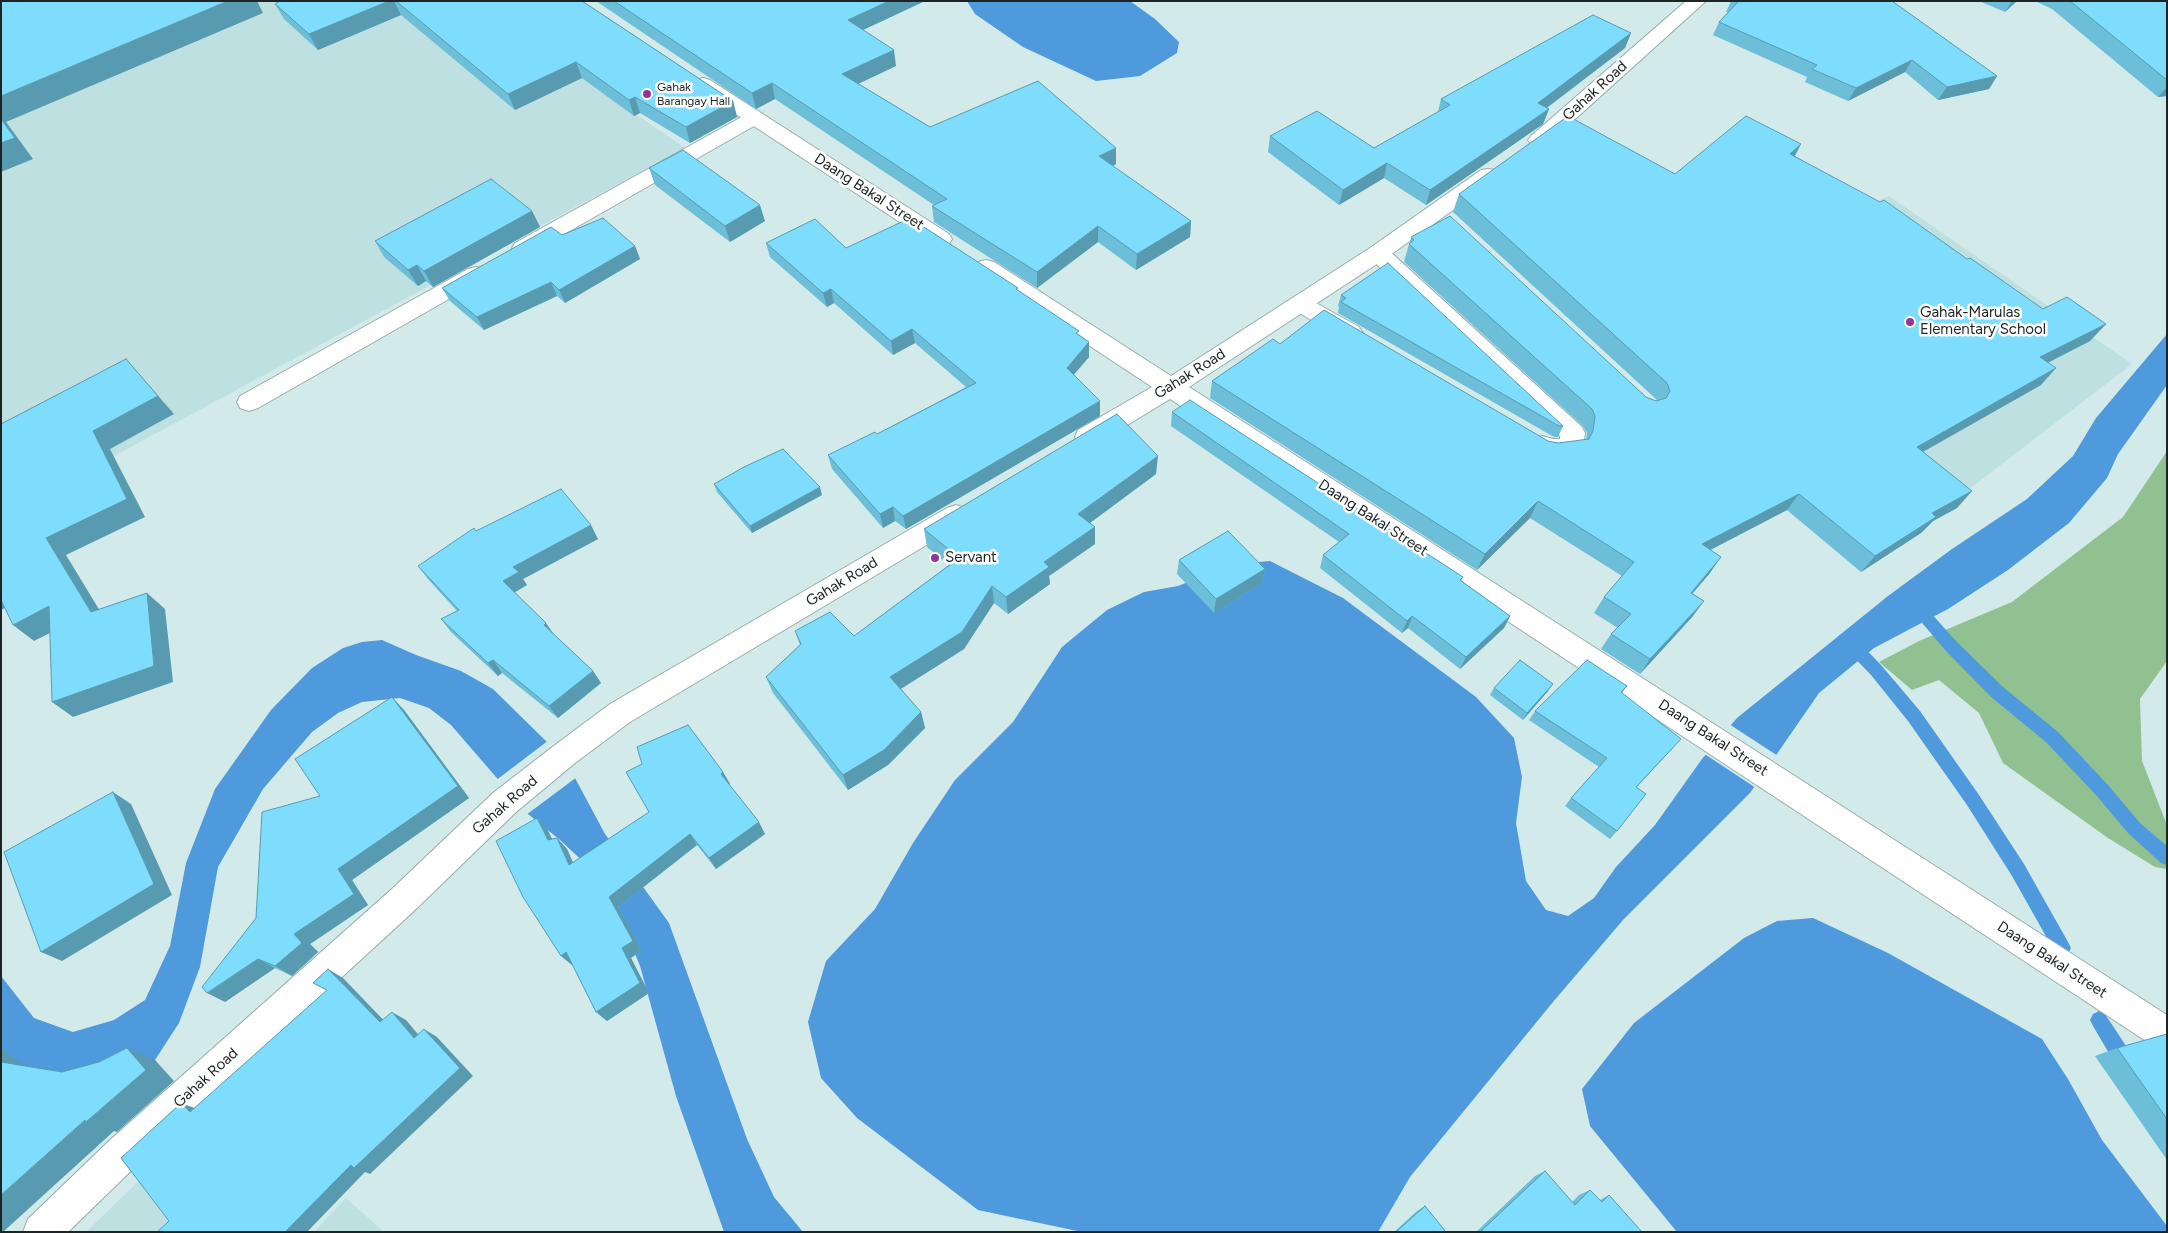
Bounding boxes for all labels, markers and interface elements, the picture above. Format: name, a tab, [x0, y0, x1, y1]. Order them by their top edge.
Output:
street label: Gahak Road	[1559, 57, 1631, 125]
place label: Gahak Barangay Hall	[657, 80, 730, 108]
marker: Gahak Barangay Hall	[641, 88, 653, 100]
street label: Daang Bakal Street	[811, 150, 927, 234]
place label: Gahak-Marulas Elementary School	[1920, 304, 2046, 339]
marker: Gahak-Marulas Elementary School	[1904, 316, 1916, 328]
street label: Gahak Road	[1151, 345, 1229, 403]
street label: Daang Bakal Street	[1315, 476, 1431, 560]
place label: Servant	[945, 549, 997, 567]
marker: Servant	[929, 552, 941, 564]
street label: Gahak Road	[803, 554, 881, 610]
street label: Daang Bakal Street	[1655, 696, 1771, 780]
street label: Gahak Road	[469, 772, 541, 838]
street label: Daang Bakal Street	[1994, 918, 2110, 1002]
street label: Gahak Road	[170, 1044, 242, 1112]

